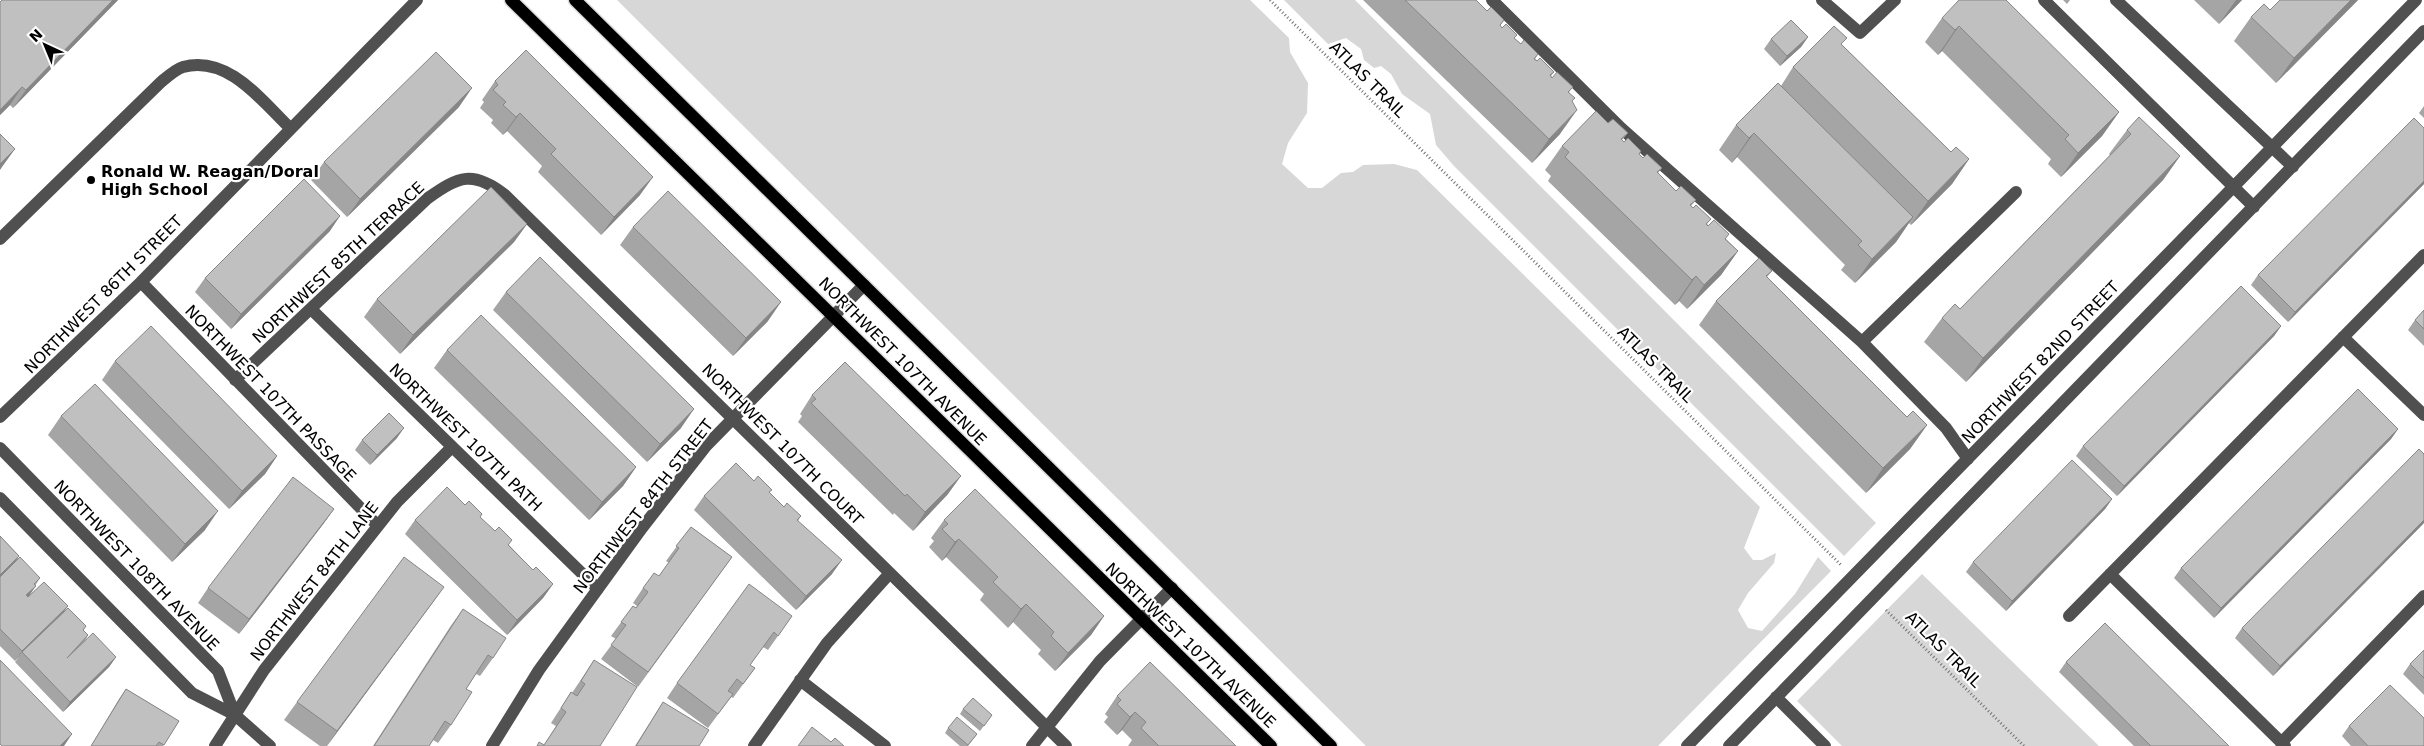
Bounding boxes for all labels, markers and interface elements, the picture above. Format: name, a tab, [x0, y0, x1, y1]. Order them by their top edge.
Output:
north arrow	[20, 20, 70, 70]
text: N	[26, 26, 46, 45]
street label: ATLAS TRAIL	[1326, 37, 1410, 121]
place label: Ronald W. Reagan/Doral High School	[101, 162, 319, 199]
marker: Ronald W. Reagan/Doral High School	[85, 174, 97, 186]
street label: NORTHWEST 85TH TERRACE	[249, 178, 428, 347]
street label: NORTHWEST 86TH STREET	[20, 211, 186, 377]
street label: NORTHWEST 107TH AVENUE	[815, 274, 990, 449]
street label: NORTHWEST 82ND STREET	[1958, 277, 2123, 447]
street label: NORTHWEST 107TH PASSAGE	[181, 301, 360, 486]
street label: ATLAS TRAIL	[1614, 322, 1698, 406]
street label: NORTHWEST 107TH PATH	[385, 359, 546, 515]
street label: NORTHWEST 107TH COURT	[698, 360, 867, 529]
street label: NORTHWEST 84TH STREET	[570, 415, 717, 597]
street label: NORTHWEST 108TH AVENUE	[50, 476, 223, 654]
street label: NORTHWEST 84TH LANE	[246, 498, 382, 665]
street label: NORTHWEST 107TH AVENUE	[1102, 559, 1280, 732]
street label: ATLAS TRAIL	[1902, 607, 1986, 691]

